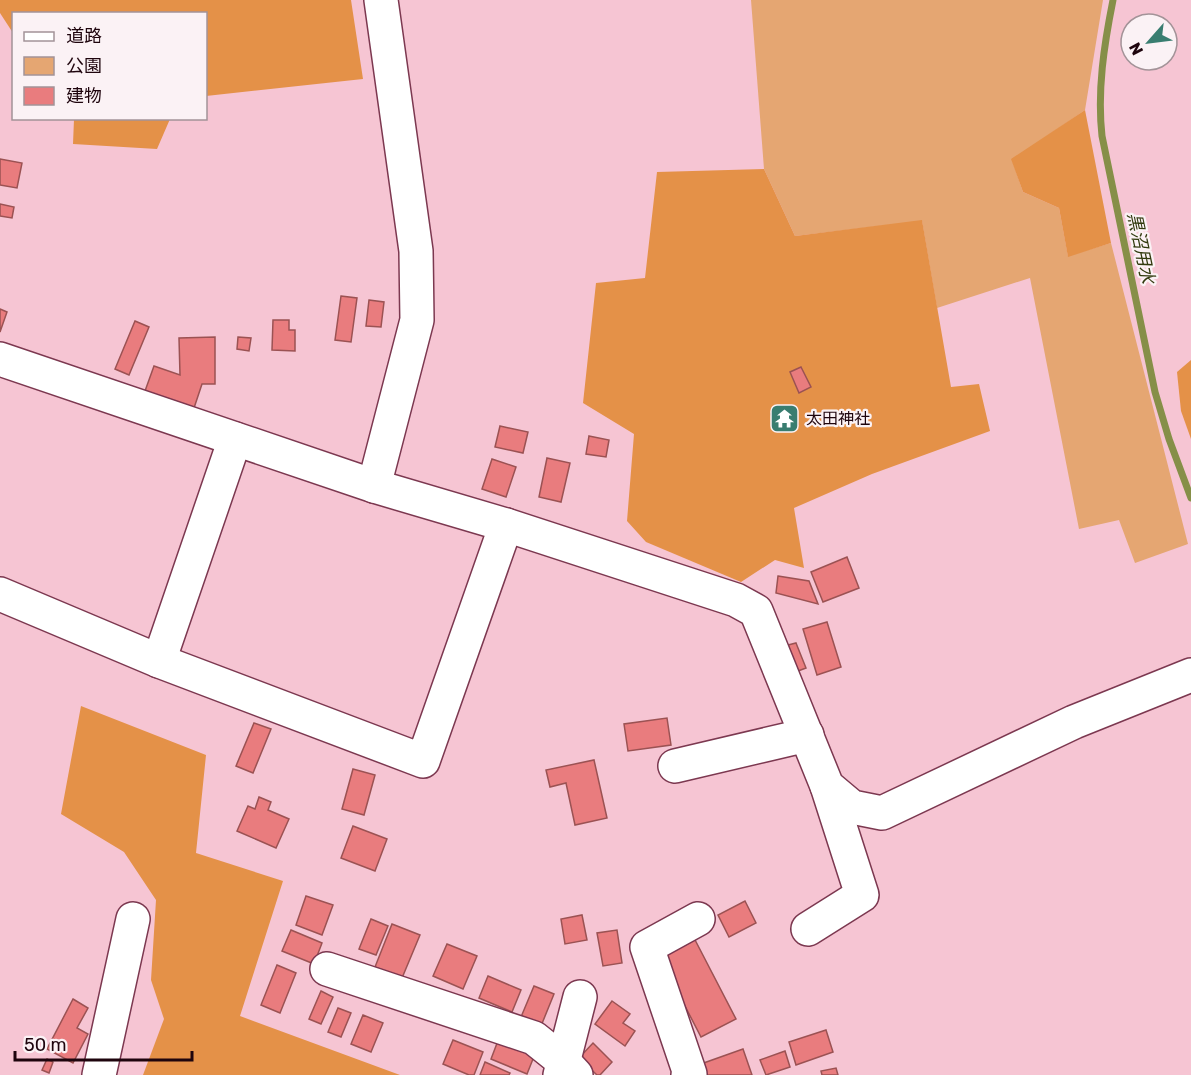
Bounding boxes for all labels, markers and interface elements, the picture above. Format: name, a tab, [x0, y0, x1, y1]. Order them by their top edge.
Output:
legend	[12, 12, 207, 120]
north arrow	[1119, 12, 1179, 72]
text: 道路	[66, 25, 102, 47]
text: N	[1125, 39, 1147, 58]
text: 公園	[66, 55, 102, 77]
text: 建物	[66, 85, 102, 107]
water label: 黒沼用水	[1123, 210, 1160, 287]
temple icon: 太田神社	[769, 402, 801, 434]
place label: 太田神社	[806, 409, 870, 428]
scale bar	[15, 1024, 192, 1062]
text: 50 m	[24, 1034, 67, 1056]

